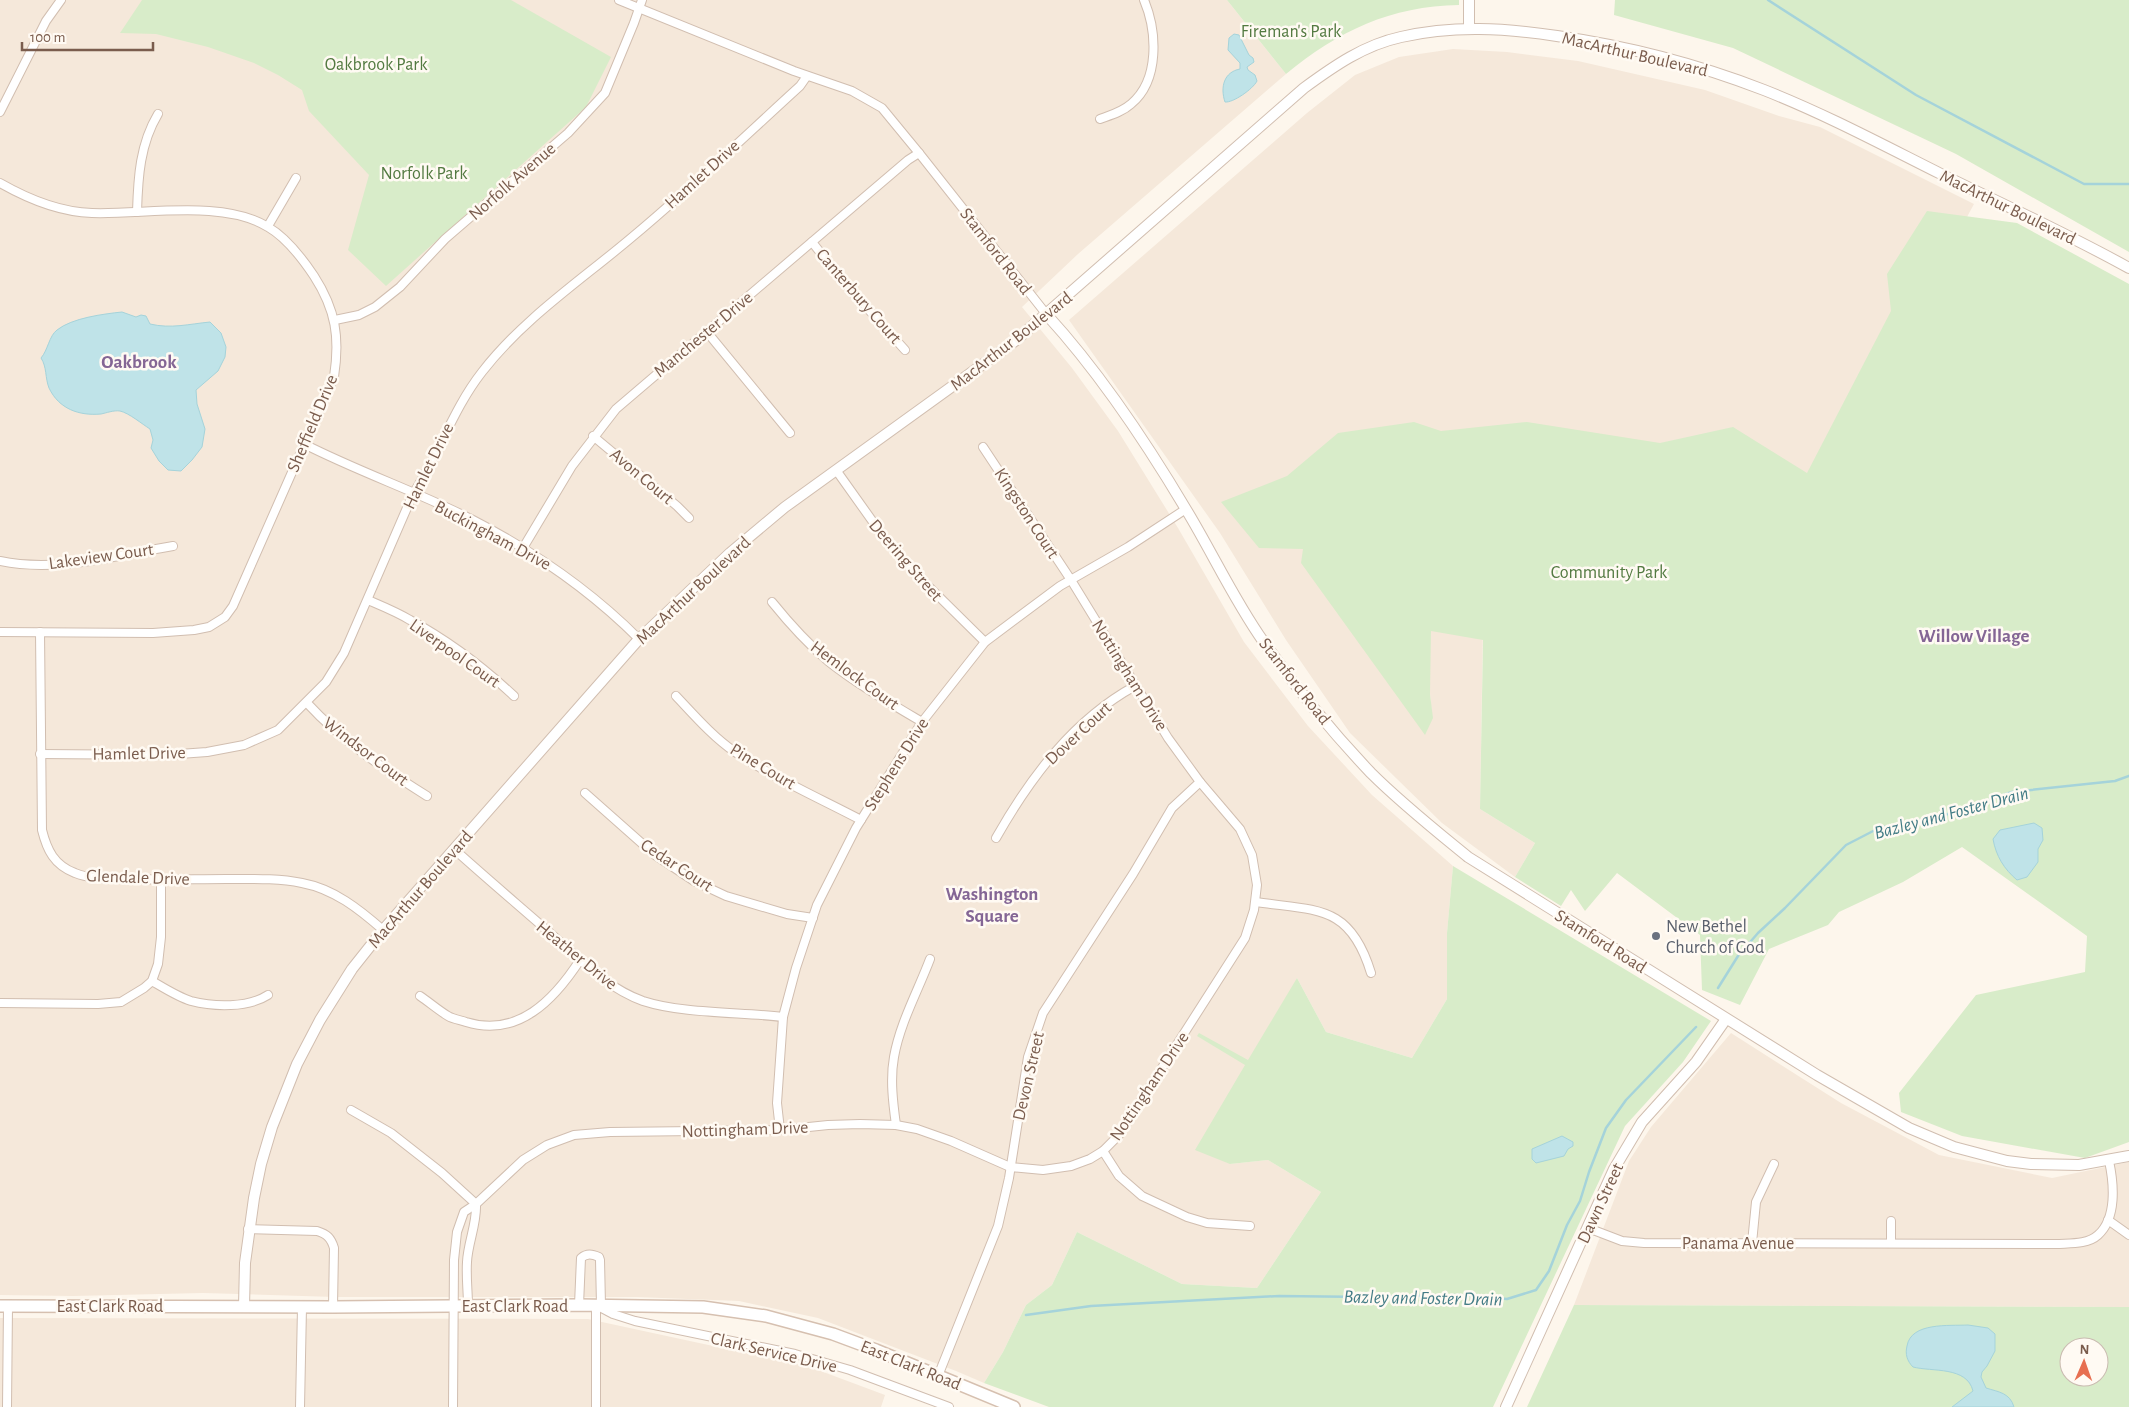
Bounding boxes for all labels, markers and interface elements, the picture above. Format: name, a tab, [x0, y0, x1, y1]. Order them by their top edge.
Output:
scale bar	[22, 20, 154, 52]
park label: Fireman's Park	[1241, 23, 1342, 41]
street label: MacArthur Boulevard	[1560, 29, 1709, 81]
text: 100 m	[30, 30, 65, 45]
park label: Oakbrook Park	[325, 56, 428, 74]
street label: Hamlet Drive	[662, 137, 743, 213]
street label: Norfolk Avenue	[466, 139, 559, 224]
park label: Norfolk Park	[380, 165, 468, 183]
street label: MacArthur Boulevard	[1937, 167, 2078, 249]
street label: Stamford Road	[956, 205, 1034, 298]
street label: Canterbury Court	[812, 246, 904, 348]
street label: Manchester Drive	[651, 288, 756, 381]
street label: MacArthur Boulevard	[947, 289, 1076, 395]
district label: Oakbrook	[101, 353, 177, 372]
street label: Sheffield Drive	[284, 372, 342, 475]
street label: Hamlet Drive	[400, 421, 457, 512]
street label: Avon Court	[606, 445, 677, 508]
street label: Kingston Court	[990, 465, 1062, 562]
street label: Buckingham Drive	[431, 498, 554, 574]
street label: Deering Street	[865, 516, 946, 605]
street label: MacArthur Boulevard	[633, 533, 754, 648]
street label: Lakeview Court	[48, 541, 155, 573]
park label: Community Park	[1551, 564, 1668, 582]
street label: Liverpool Court	[406, 616, 503, 692]
street label: Nottingham Drive	[1088, 617, 1170, 734]
district label: Willow Village	[1918, 627, 2030, 646]
street label: Stamford Road	[1255, 635, 1333, 728]
street label: Hemlock Court	[807, 638, 902, 714]
street label: Dover Court	[1042, 699, 1115, 769]
street label: Windsor Court	[319, 714, 412, 790]
street label: Stephens Drive	[861, 715, 932, 814]
street label: Pine Court	[727, 740, 798, 793]
street label: Hamlet Drive	[92, 744, 186, 764]
water label: Bazley and Foster Drain	[1872, 784, 2031, 843]
street label: MacArthur Boulevard	[365, 828, 476, 952]
street label: Cedar Court	[637, 836, 716, 896]
street label: Glendale Drive	[86, 867, 190, 889]
district label: Washington Square	[946, 885, 1038, 926]
street label: Stamford Road	[1551, 907, 1649, 977]
street label: Heather Drive	[533, 918, 620, 994]
place label: New Bethel Church of God	[1666, 918, 1764, 957]
marker: New Bethel Church of God	[1650, 930, 1662, 942]
street label: Nottingham Drive	[1107, 1029, 1193, 1144]
street label: Devon Street	[1010, 1030, 1048, 1122]
street label: Nottingham Drive	[681, 1119, 809, 1141]
street label: Dawn Street	[1574, 1160, 1627, 1246]
street label: Panama Avenue	[1682, 1235, 1794, 1253]
water label: Bazley and Foster Drain	[1343, 1288, 1503, 1309]
street label: East Clark Road	[57, 1298, 163, 1316]
street label: East Clark Road	[462, 1298, 568, 1316]
street label: Clark Service Drive	[709, 1330, 839, 1376]
north arrow	[2059, 1337, 2109, 1387]
street label: East Clark Road	[858, 1338, 963, 1394]
text: N	[2079, 1343, 2090, 1357]

